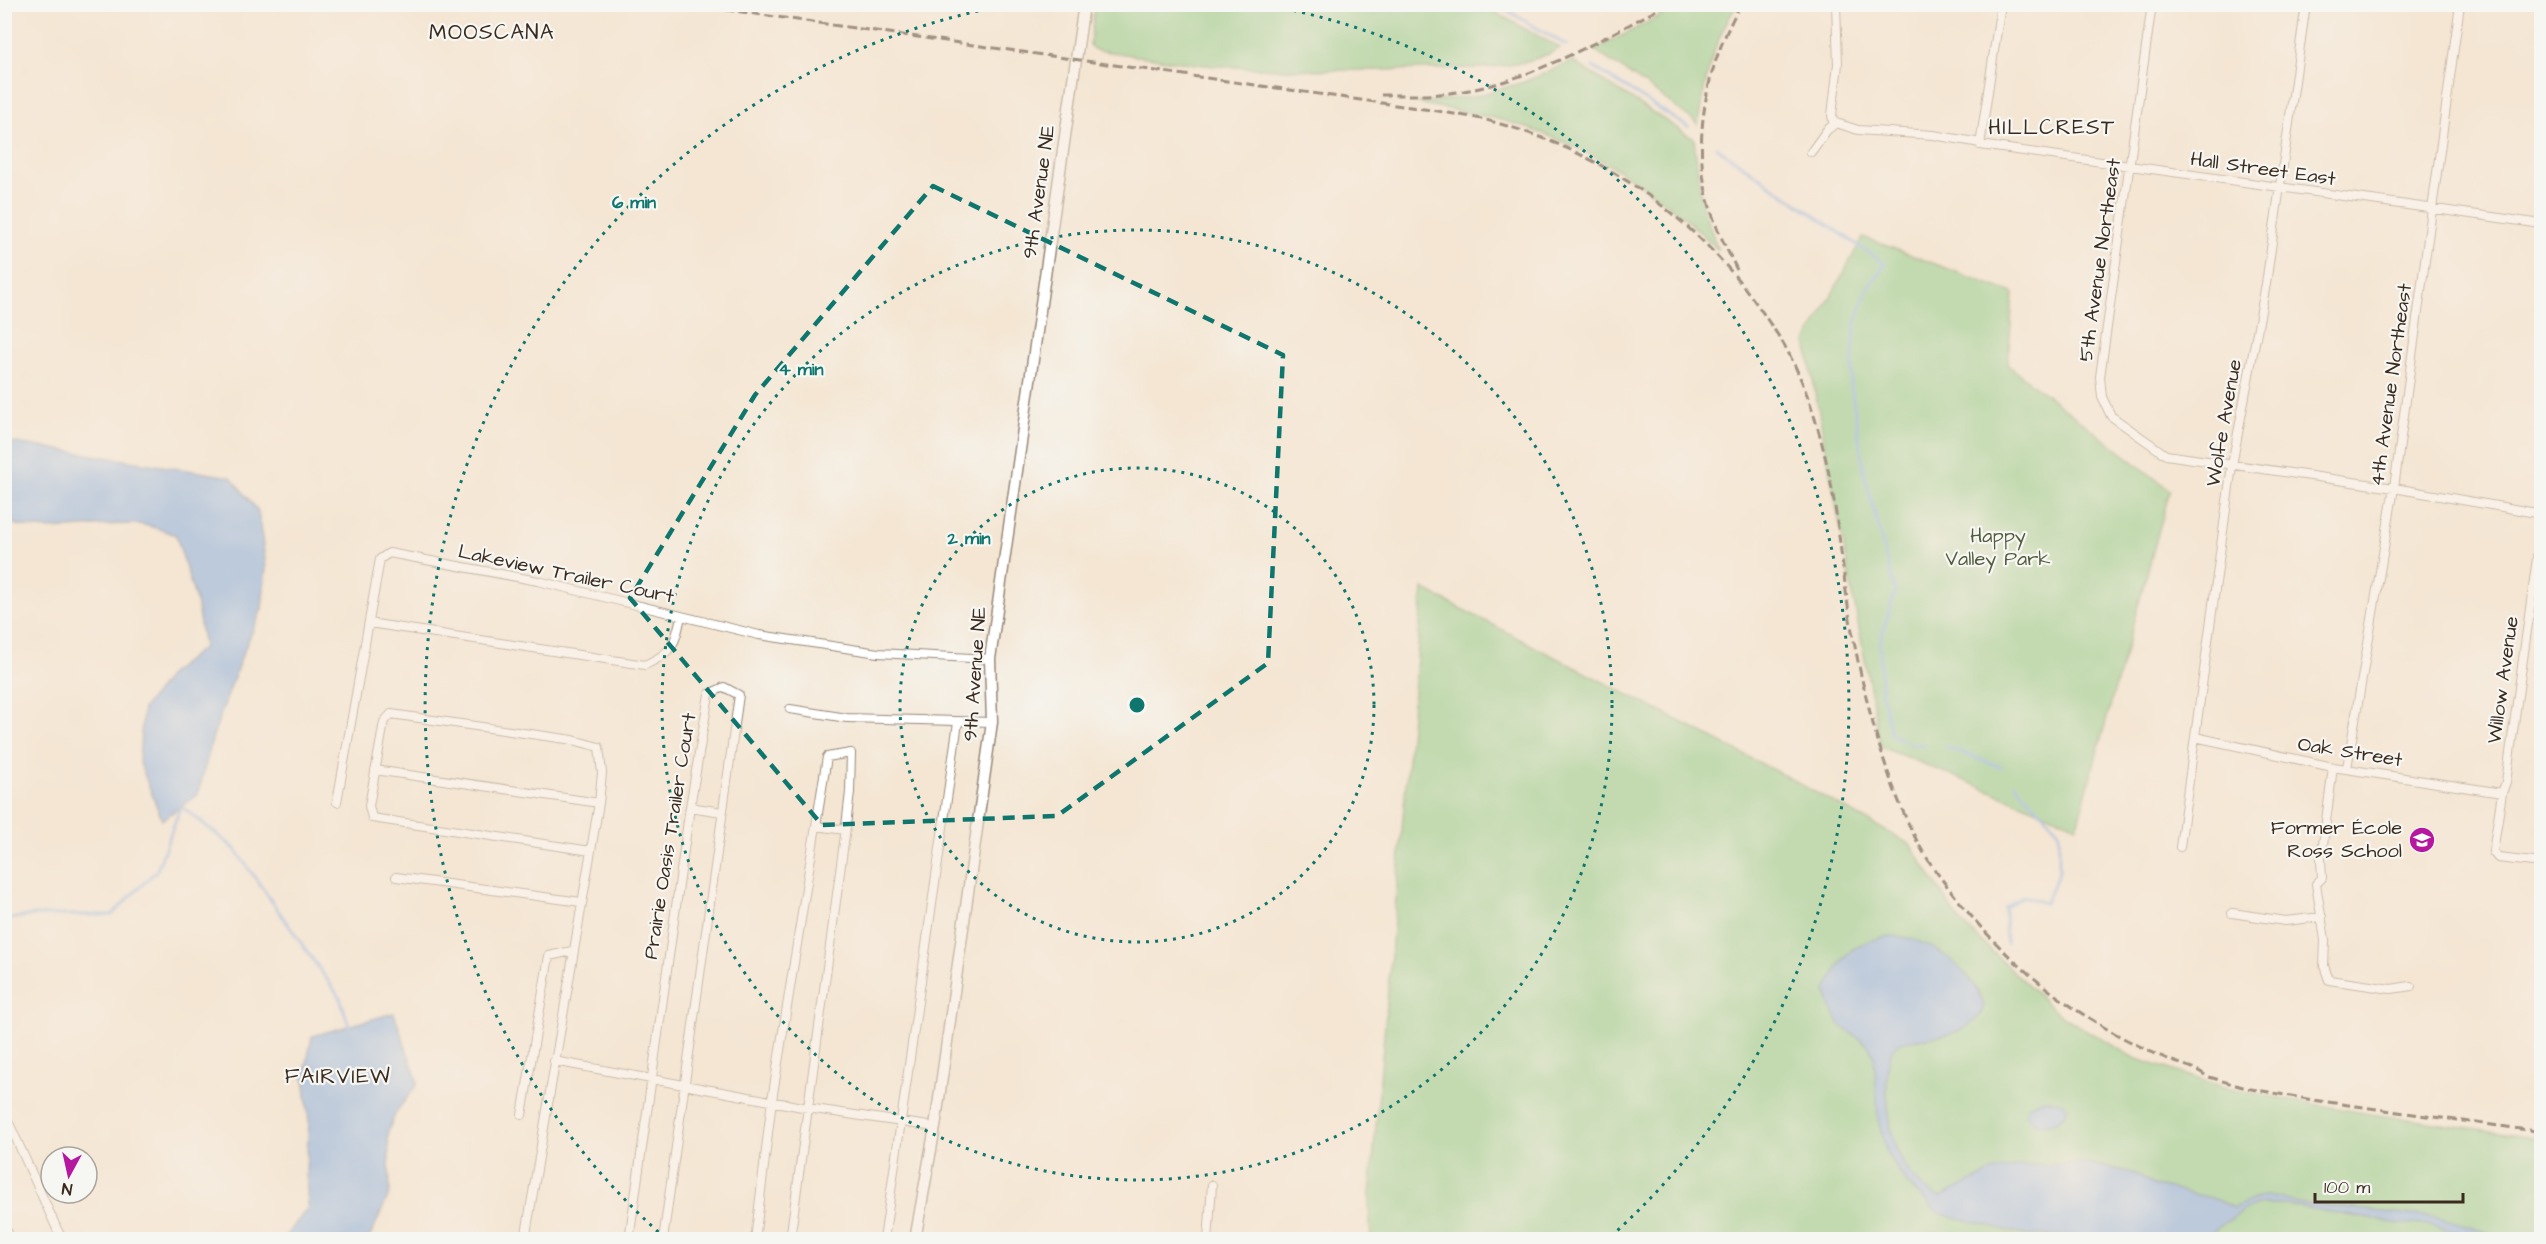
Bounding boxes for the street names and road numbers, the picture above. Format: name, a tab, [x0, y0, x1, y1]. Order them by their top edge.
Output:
street label: 9th Avenue NE	[1016, 123, 1062, 261]
street label: Hall Street East	[2189, 145, 2337, 193]
street label: 5th Avenue Northeast	[2072, 157, 2128, 363]
street label: 4th Avenue Northeast	[2363, 282, 2419, 488]
street label: Wolfe Avenue	[2199, 357, 2249, 489]
street label: Lakeview Trailer Court	[456, 537, 676, 611]
street label: 9th Avenue NE	[956, 606, 994, 742]
street label: Willow Avenue	[2480, 614, 2526, 746]
street label: Prairie Oasis Trailer Court	[637, 711, 703, 961]
street label: Oak Street	[2296, 730, 2404, 774]

